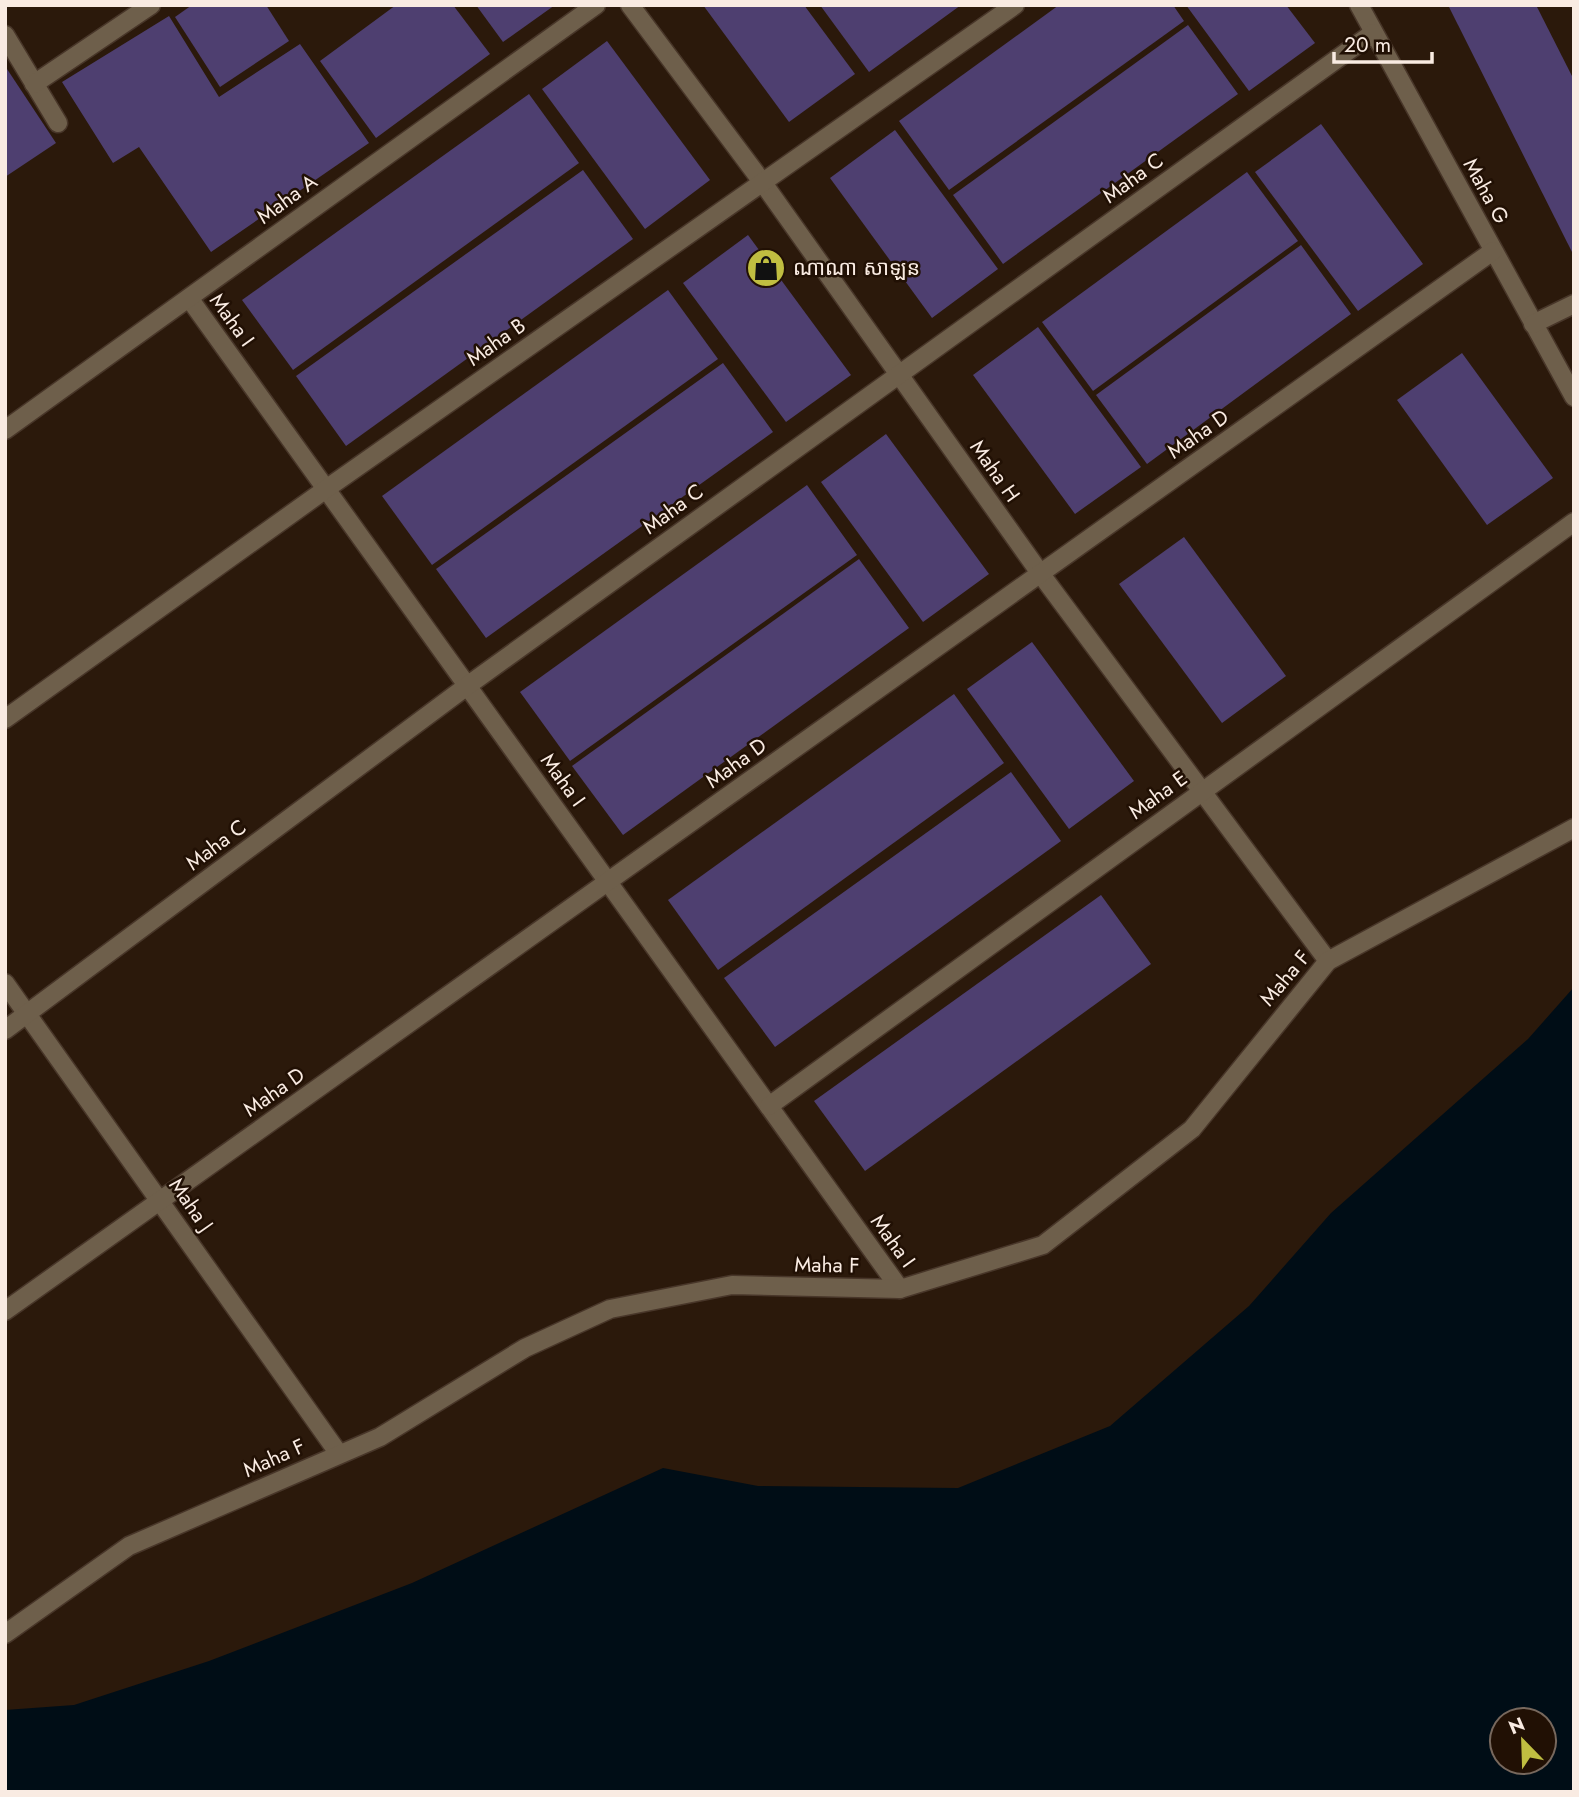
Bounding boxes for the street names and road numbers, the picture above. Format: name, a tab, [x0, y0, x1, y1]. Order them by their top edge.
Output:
street label: Maha C	[1096, 146, 1170, 210]
street label: Maha G	[1456, 153, 1516, 229]
street label: Maha A	[251, 167, 324, 231]
street label: Maha I	[202, 287, 262, 353]
street label: Maha B	[460, 311, 532, 373]
street label: Maha D	[1161, 402, 1235, 466]
street label: Maha H	[963, 434, 1027, 508]
street label: Maha C	[636, 477, 710, 541]
street label: Maha D	[699, 731, 773, 795]
street label: Maha I	[533, 747, 593, 813]
street label: Maha E	[1122, 763, 1194, 827]
street label: Maha C	[179, 812, 253, 878]
street label: Maha F	[1253, 943, 1317, 1013]
street label: Maha D	[237, 1060, 311, 1124]
street label: Maha J	[162, 1172, 220, 1238]
street label: Maha I	[863, 1208, 923, 1274]
street label: Maha F	[794, 1249, 860, 1281]
street label: Maha F	[238, 1431, 310, 1485]

